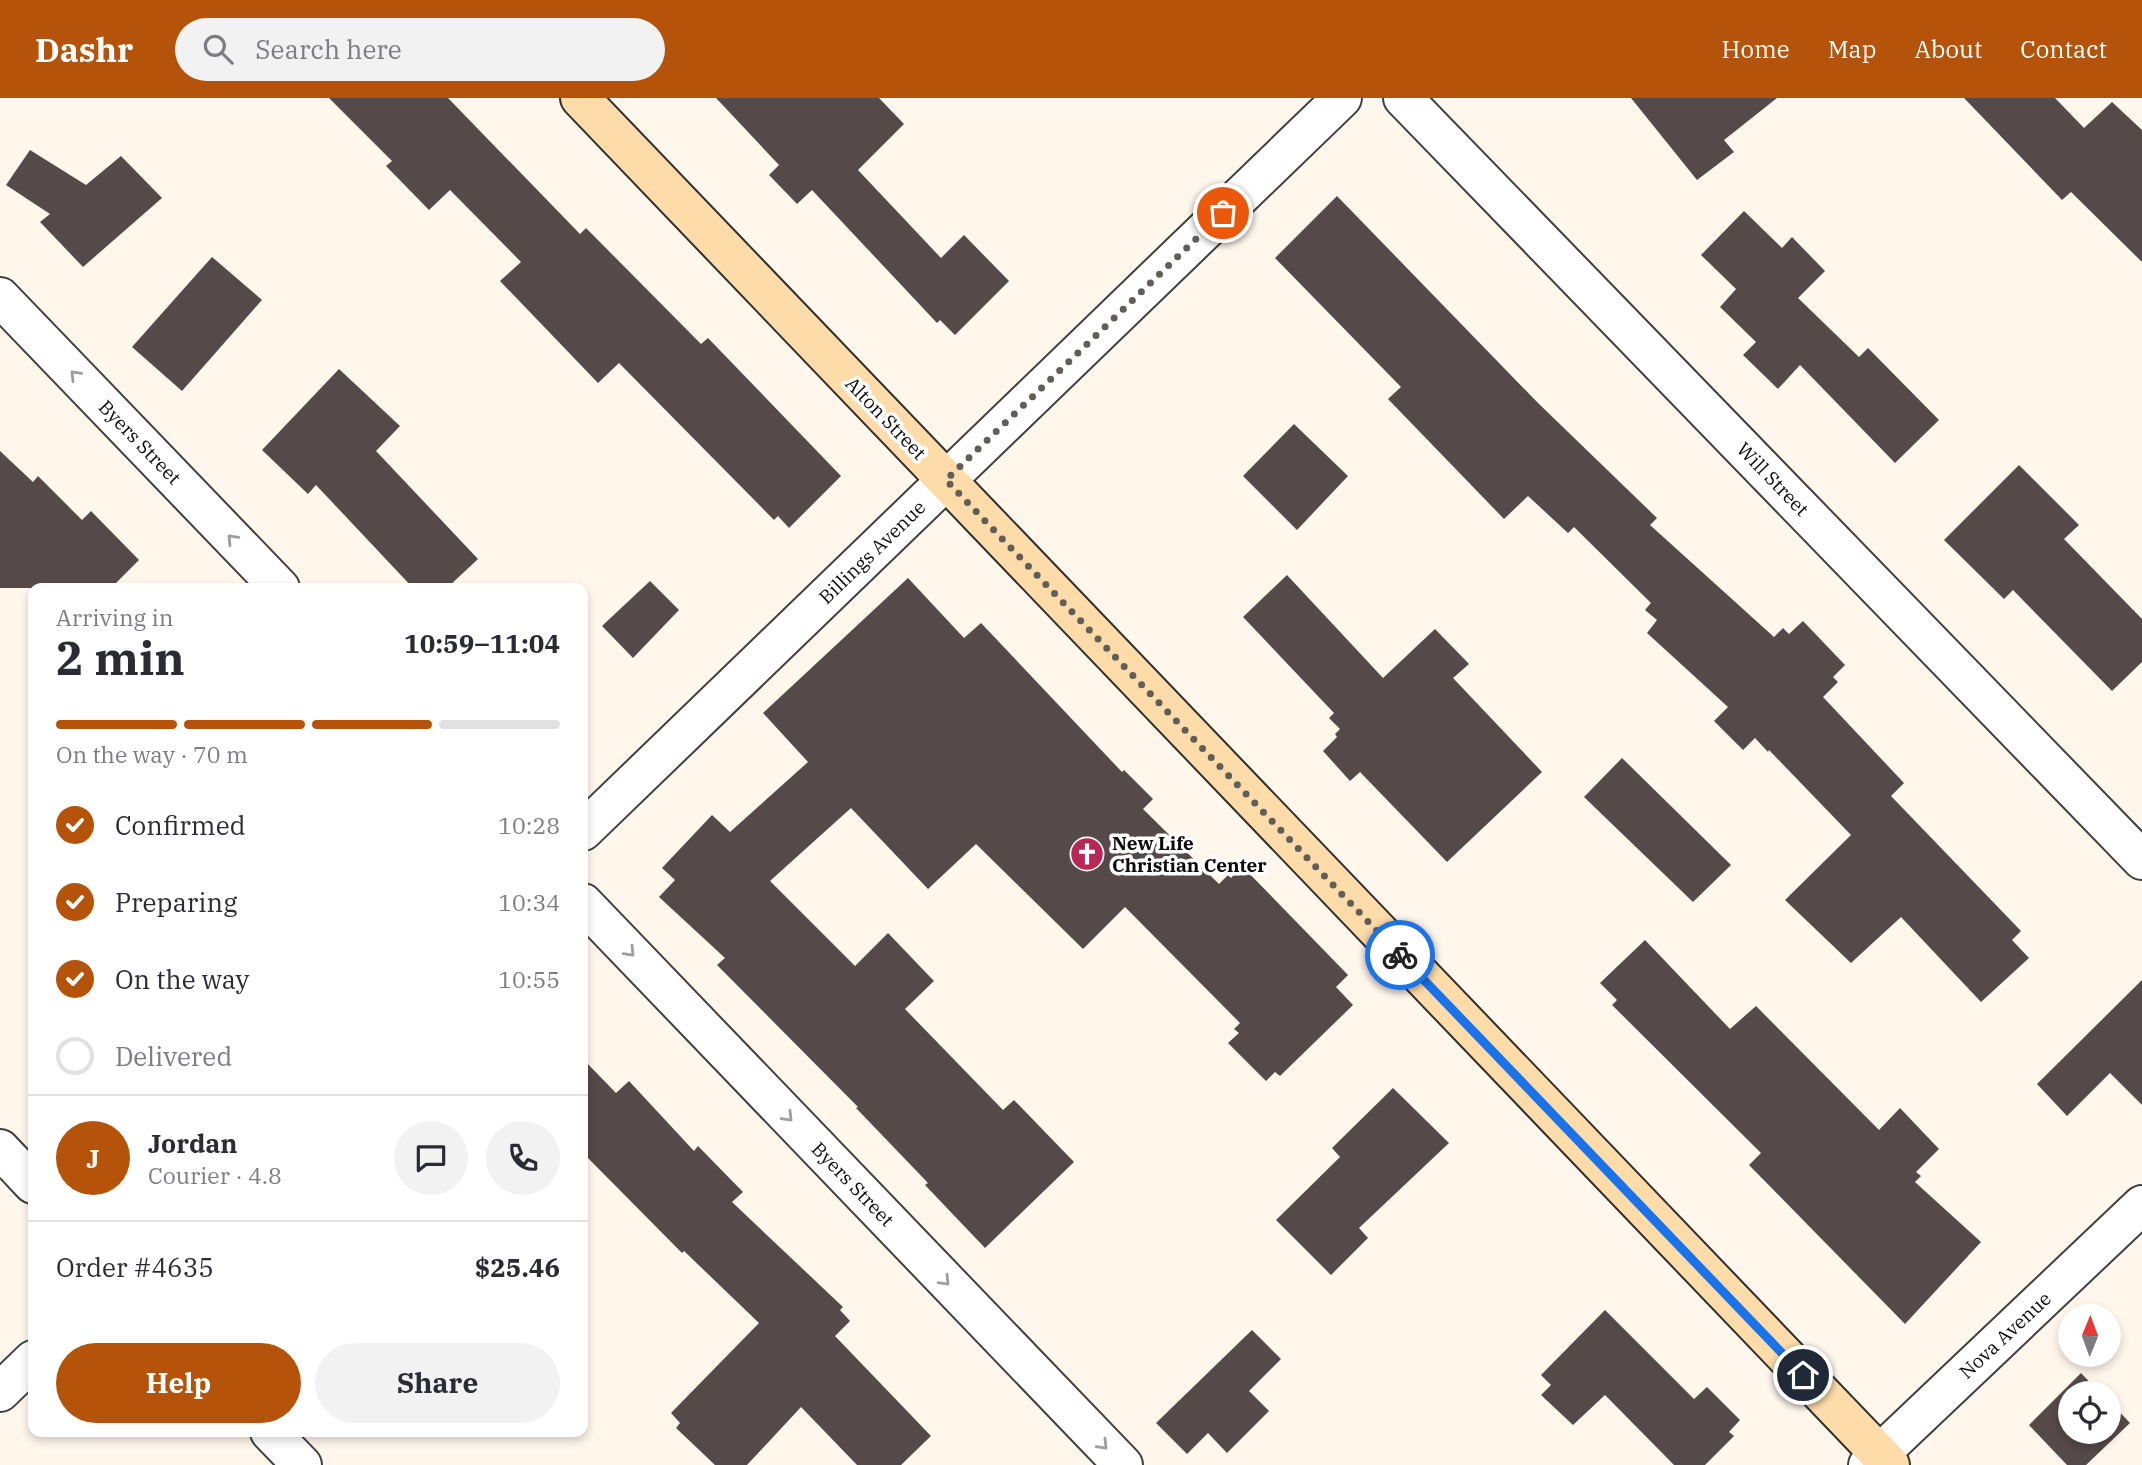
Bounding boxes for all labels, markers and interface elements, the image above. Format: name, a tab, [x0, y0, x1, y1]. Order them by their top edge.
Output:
search box	[175, 18, 665, 81]
text: Dashr	[35, 28, 133, 71]
icon: search	[199, 30, 237, 68]
text: Search here	[255, 32, 402, 66]
text: Home	[1722, 33, 1790, 65]
text: Map	[1828, 33, 1876, 65]
text: About	[1914, 33, 1982, 65]
text: Contact	[2020, 33, 2107, 65]
pin	[1193, 183, 1253, 243]
icon: bag	[1204, 194, 1242, 232]
one-way arrow	[70, 370, 83, 383]
street label: Alton Street	[841, 372, 932, 465]
street label: Byers Street	[94, 395, 186, 489]
street label: Will Street	[1732, 437, 1814, 521]
street label: Billings Avenue	[814, 495, 930, 609]
one-way arrow	[228, 534, 241, 547]
text: Arriving in	[56, 602, 173, 632]
text: 10:59–11:04	[404, 626, 560, 660]
text: 2 min	[56, 628, 185, 688]
text: On the way · 70 m	[56, 739, 248, 769]
icon: check	[56, 806, 94, 844]
text: Confirmed	[115, 808, 246, 842]
text: 10:28	[498, 810, 560, 840]
place label: New Life Christian Center	[1112, 831, 1267, 877]
church icon: New Life Christian Center	[1068, 835, 1106, 873]
icon: check	[56, 883, 94, 921]
text: Preparing	[115, 885, 237, 919]
text: 10:34	[498, 887, 560, 917]
courier	[1365, 920, 1435, 990]
icon: bike	[1381, 936, 1419, 974]
one-way arrow	[622, 944, 635, 957]
icon: check	[56, 960, 94, 998]
text: On the way	[115, 962, 249, 996]
text: 10:55	[498, 964, 560, 994]
text: Delivered	[115, 1039, 232, 1073]
one-way arrow	[779, 1108, 792, 1121]
button: chat	[394, 1121, 468, 1195]
button: phone	[486, 1121, 560, 1195]
text: Jordan	[148, 1126, 238, 1160]
street label: Byers Street	[807, 1137, 899, 1231]
text: J	[86, 1141, 100, 1175]
text: Courier · 4.8	[148, 1160, 282, 1190]
text: Order #4635	[56, 1250, 214, 1284]
text: $25.46	[475, 1250, 560, 1284]
one-way arrow	[937, 1272, 950, 1285]
street label: Nova Avenue	[1954, 1286, 2056, 1384]
north arrow	[2058, 1304, 2121, 1367]
map controls	[2058, 1304, 2121, 1444]
button: Help	[56, 1343, 301, 1423]
button: Share	[315, 1343, 560, 1423]
pin	[1773, 1345, 1833, 1405]
icon: home	[1784, 1356, 1822, 1394]
button: locate	[2058, 1381, 2121, 1444]
one-way arrow	[1094, 1436, 1107, 1449]

